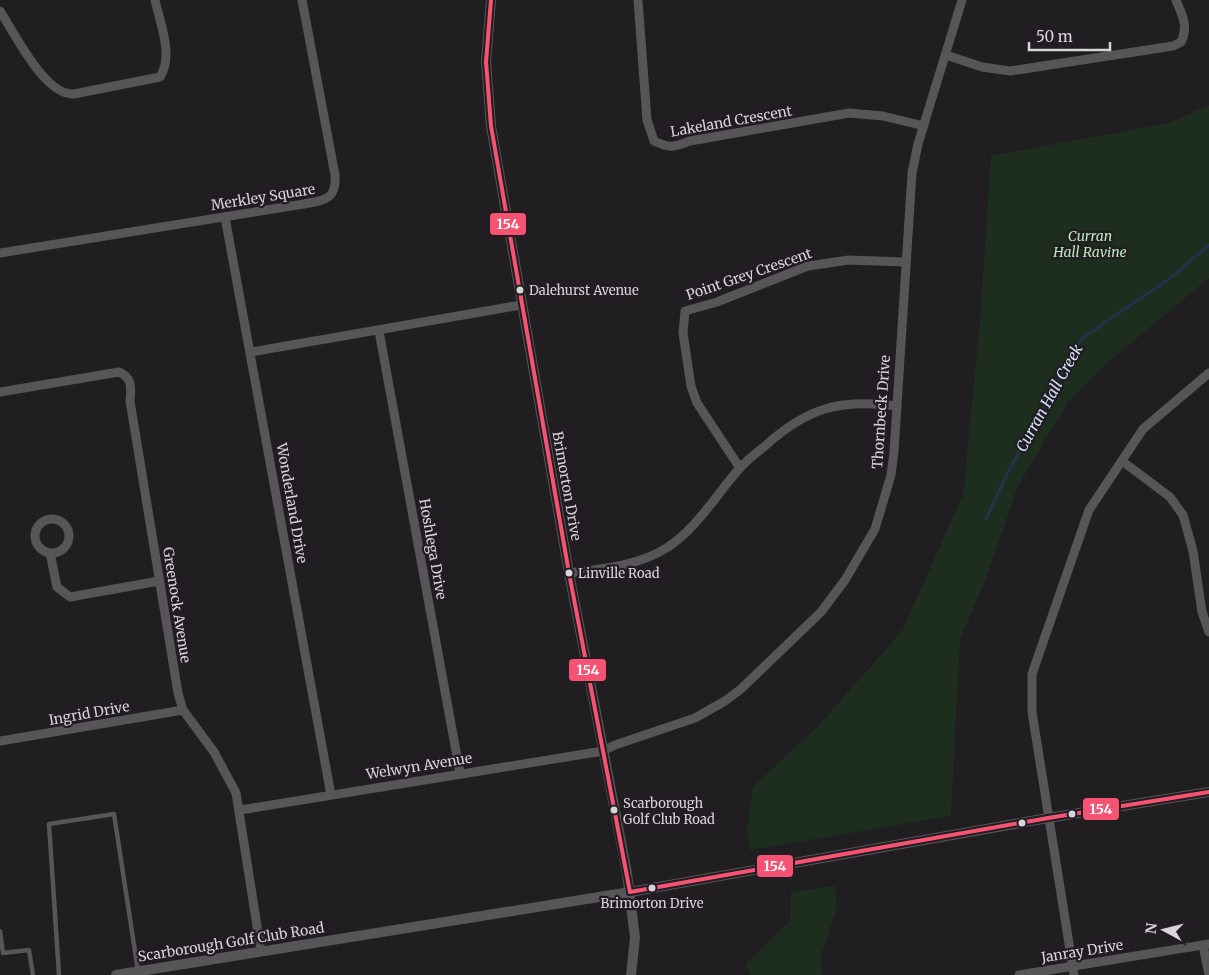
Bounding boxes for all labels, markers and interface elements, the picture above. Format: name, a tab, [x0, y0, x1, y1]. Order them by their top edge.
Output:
scale bar	[1029, 20, 1110, 52]
text: 50 m	[1036, 27, 1073, 46]
street label: Lakeland Crescent	[669, 101, 794, 141]
street label: Merkley Square	[210, 180, 316, 214]
line badge: 154	[489, 212, 527, 236]
text: 154	[497, 215, 520, 233]
park label: Curran Hall Ravine	[1052, 227, 1127, 261]
street label: Point Grey Crescent	[684, 244, 815, 304]
place label: Dalehurst Avenue	[529, 282, 639, 299]
marker: Dalehurst Avenue	[515, 285, 525, 295]
water label: Curran Hall Creek	[1012, 340, 1087, 455]
street label: Thornbeck Drive	[868, 354, 894, 470]
street label: Brimorton Drive	[549, 430, 585, 542]
street label: Wonderland Drive	[272, 440, 311, 565]
street label: Hoshlega Drive	[415, 497, 451, 601]
street label: Greenock Avenue	[159, 546, 195, 664]
place label: Linville Road	[578, 565, 660, 582]
marker: Linville Road	[564, 568, 574, 578]
line badge: 154	[568, 658, 607, 682]
text: 154	[577, 661, 600, 679]
street label: Ingrid Drive	[47, 697, 131, 729]
street label: Welwyn Avenue	[364, 749, 473, 783]
place label: Scarborough Golf Club Road	[623, 795, 715, 828]
line badge: 154	[1082, 797, 1120, 821]
text: 154	[1090, 800, 1113, 818]
marker: Scarborough Golf Club Road	[609, 805, 619, 815]
unlabelled marker	[1067, 809, 1077, 819]
unlabelled marker	[1017, 818, 1027, 828]
line badge: 154	[756, 854, 794, 878]
text: 154	[764, 857, 787, 875]
marker: Brimorton Drive	[647, 883, 657, 893]
place label: Brimorton Drive	[601, 895, 704, 912]
north arrow	[1139, 905, 1189, 955]
street label: Scarborough Golf Club Road	[136, 918, 326, 966]
text: N	[1141, 922, 1161, 935]
street label: Janray Drive	[1039, 936, 1124, 967]

